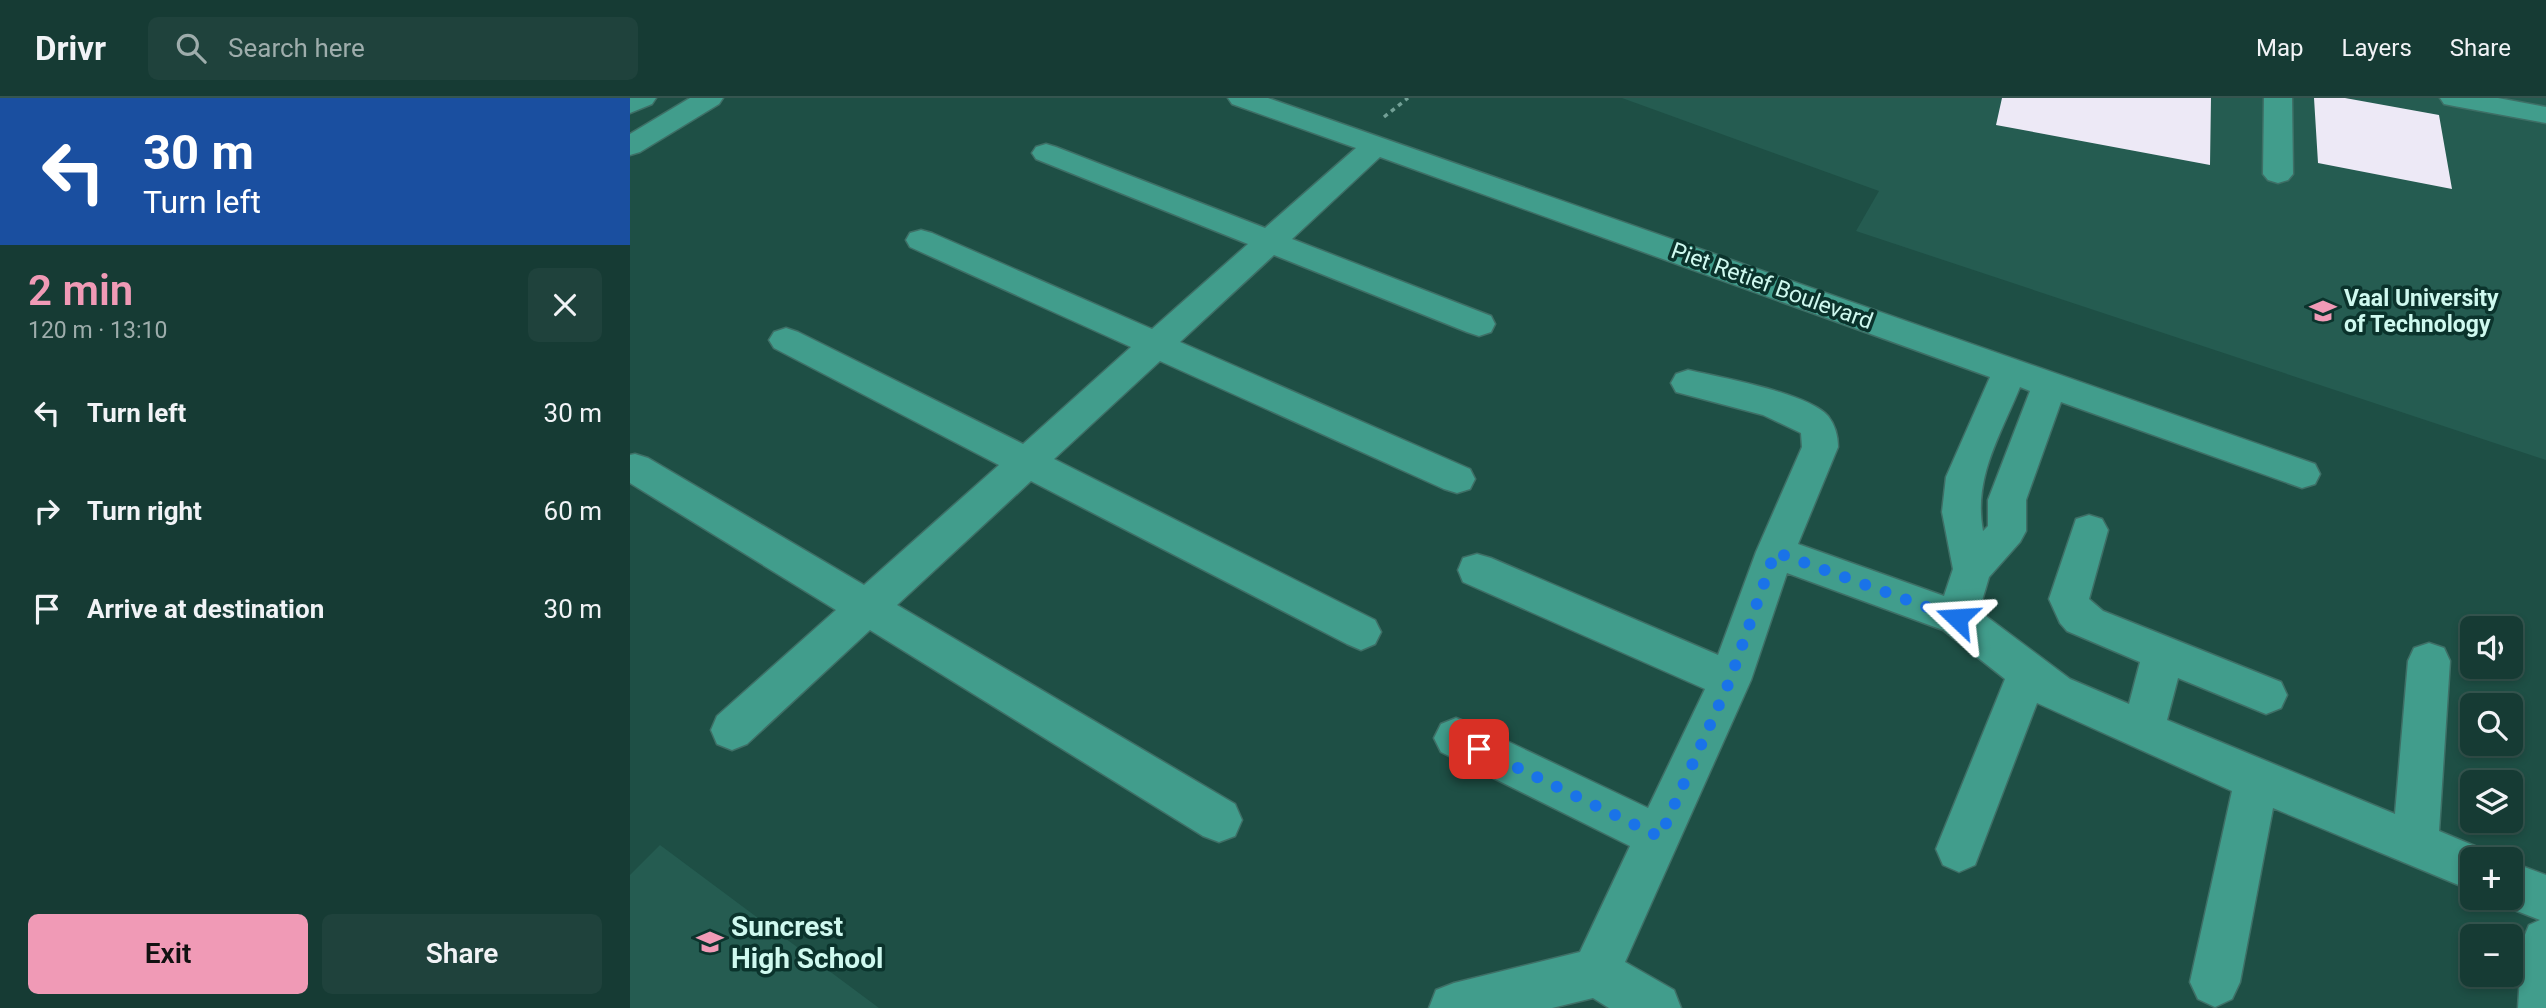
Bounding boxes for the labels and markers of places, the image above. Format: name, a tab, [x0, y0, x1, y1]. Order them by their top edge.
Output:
place label: Vaal University of Technology	[2344, 285, 2499, 338]
school or university icon: Vaal University of Technology	[2308, 296, 2338, 326]
pin	[1449, 719, 1509, 779]
place label: Suncrest High School	[731, 910, 883, 975]
school or university icon: Suncrest High School	[695, 927, 725, 957]

